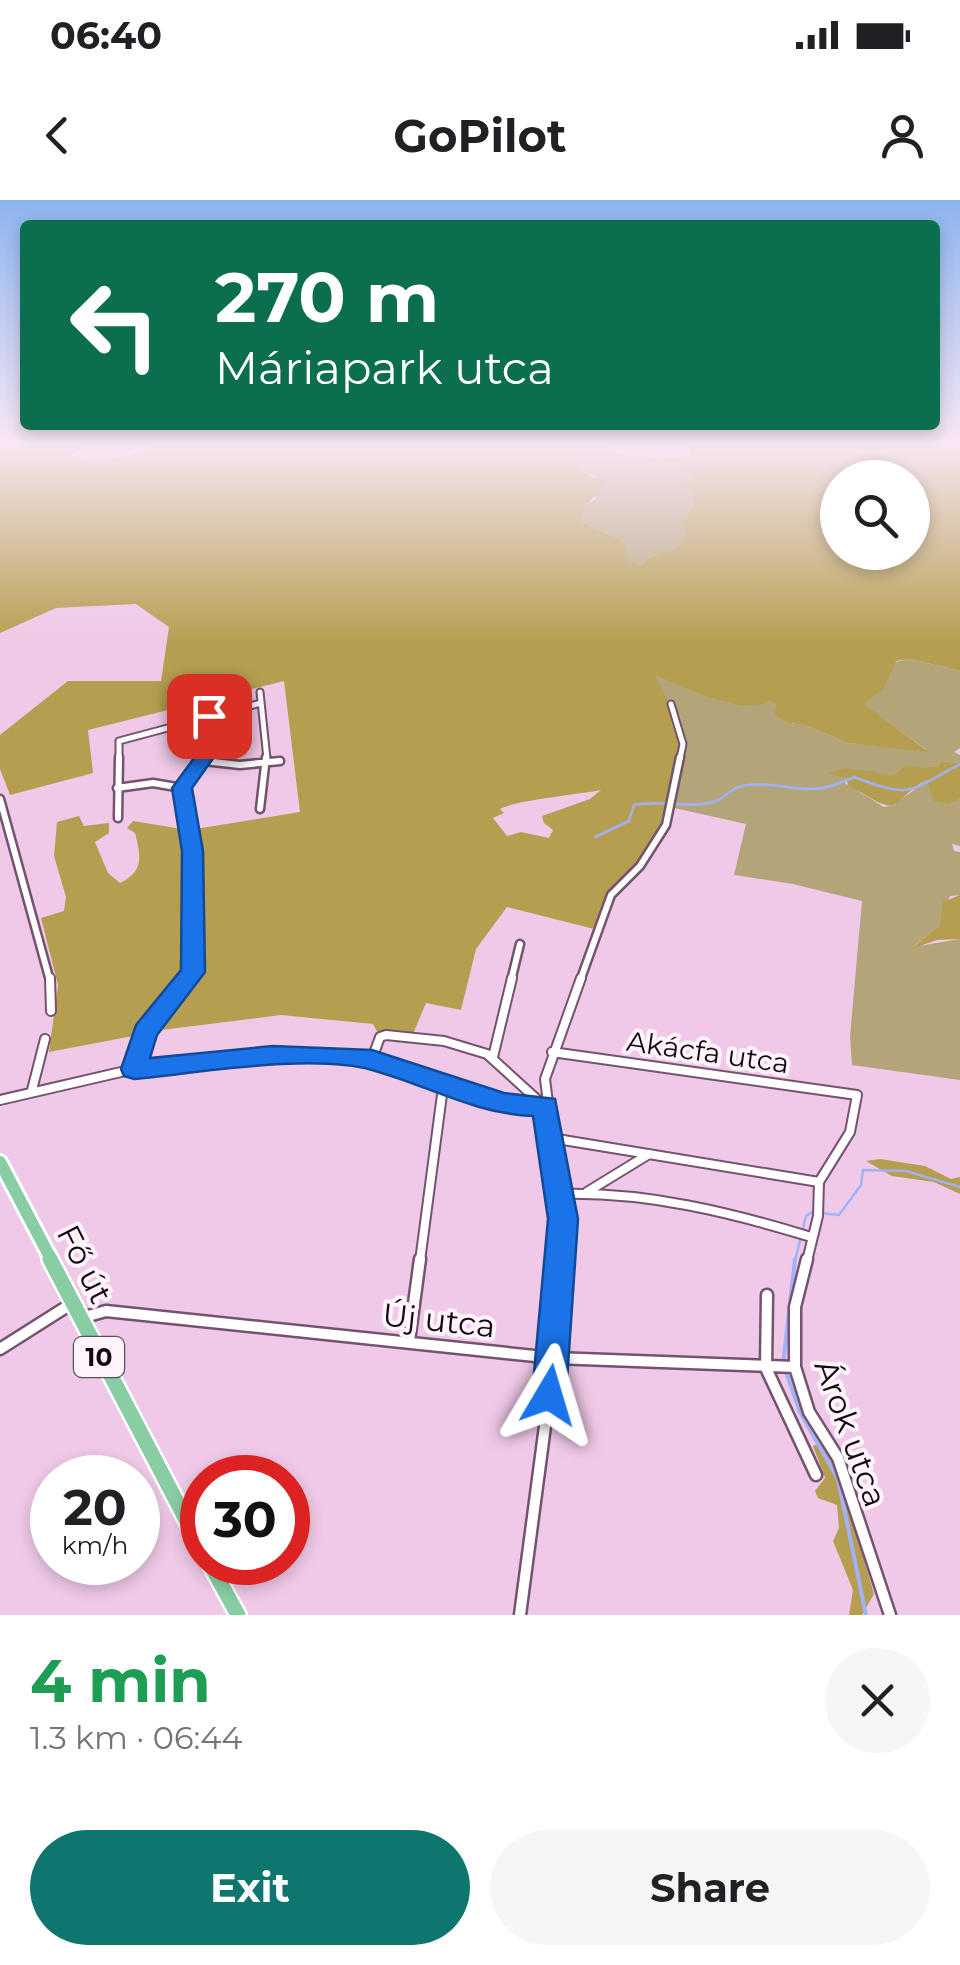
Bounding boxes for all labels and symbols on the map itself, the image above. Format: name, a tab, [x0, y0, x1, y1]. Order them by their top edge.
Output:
pin	[167, 674, 252, 759]
street label: Akácfa utca	[625, 1024, 791, 1080]
street label: Fő út	[49, 1218, 121, 1310]
street label: Új utca	[381, 1295, 497, 1345]
road number: 10	[74, 1337, 124, 1377]
position arrow	[497, 1343, 601, 1447]
street label: Árok utca	[806, 1354, 896, 1512]
speed limit sign: 30	[180, 1455, 310, 1585]

